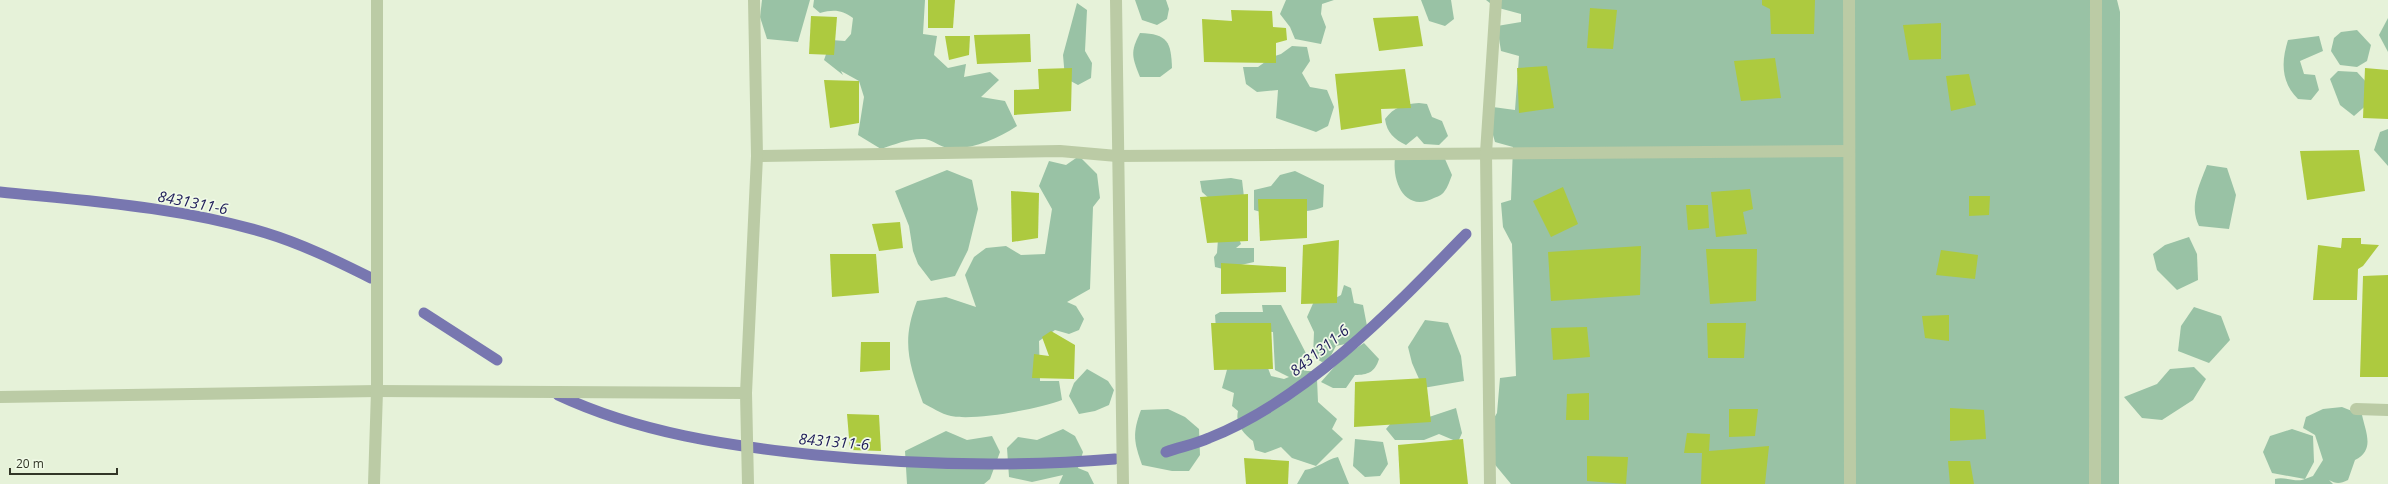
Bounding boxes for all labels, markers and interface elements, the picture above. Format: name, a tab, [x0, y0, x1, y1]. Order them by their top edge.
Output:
water label: 8431311-6	[156, 185, 230, 219]
water label: 8431311-6	[1285, 319, 1353, 380]
water label: 8431311-6	[798, 428, 871, 454]
scale bar	[10, 450, 117, 476]
text: 20 m	[16, 455, 44, 472]

